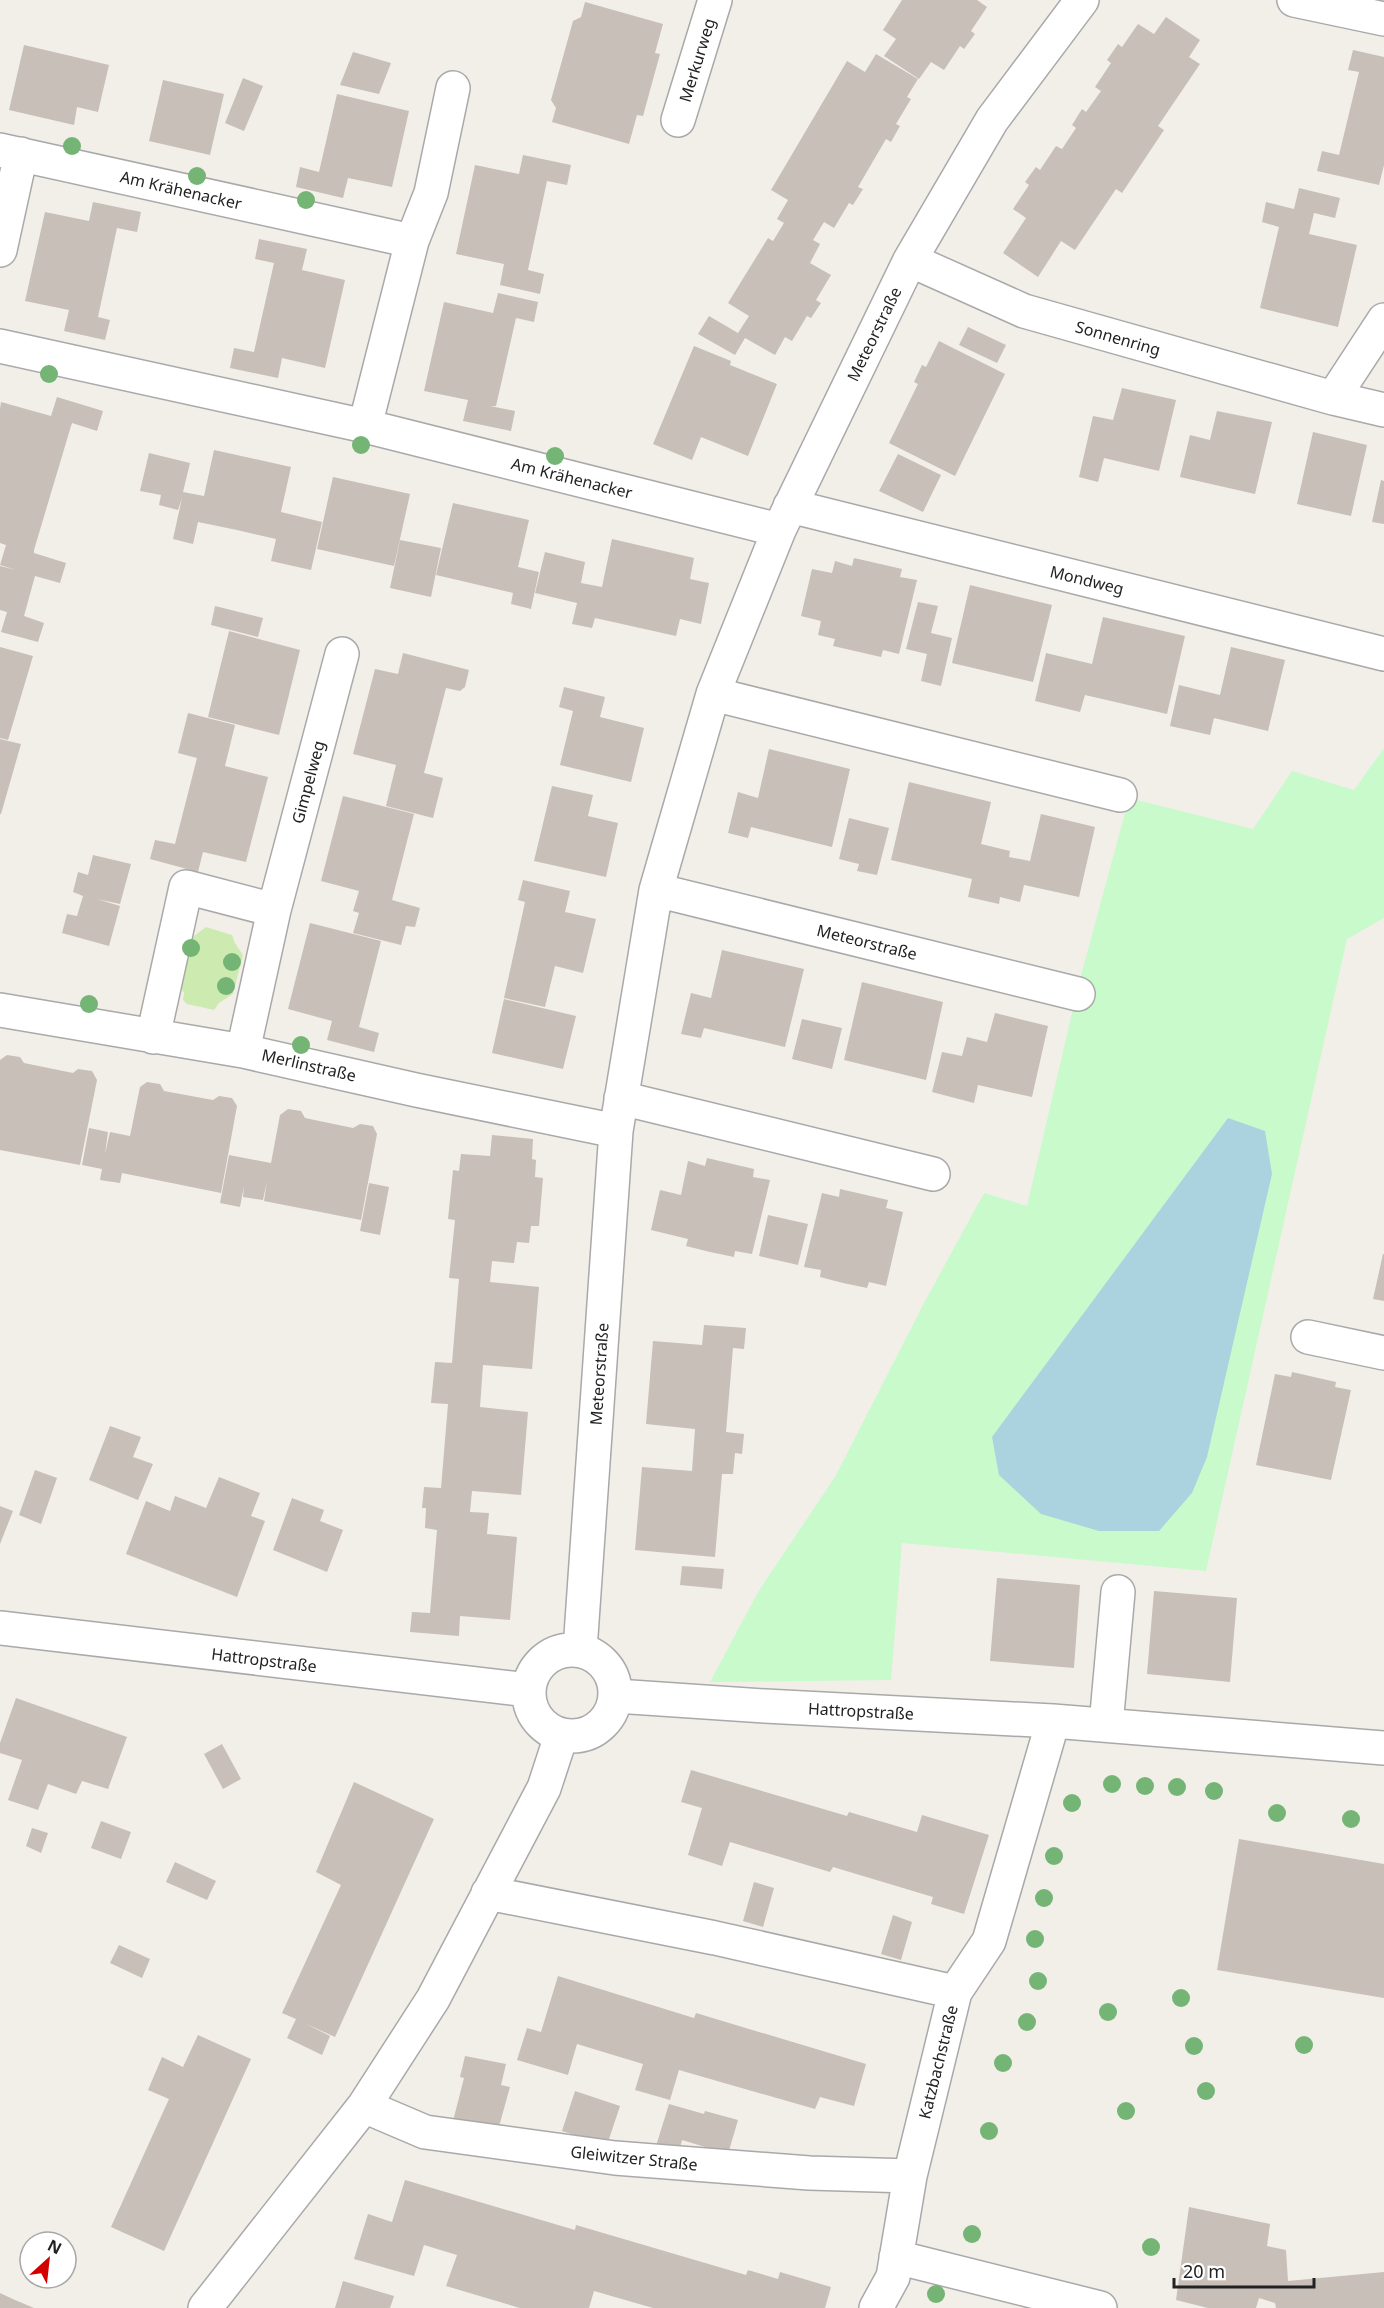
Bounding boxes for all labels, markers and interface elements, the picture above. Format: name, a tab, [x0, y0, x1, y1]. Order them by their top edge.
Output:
street label: Merkurweg	[674, 15, 720, 105]
street label: Am Krähenacker	[118, 165, 244, 215]
street label: Meteorstraße	[842, 283, 906, 385]
street label: Sonnenring	[1073, 315, 1163, 361]
street label: Am Krähenacker	[509, 452, 635, 504]
street label: Mondweg	[1048, 560, 1126, 600]
street label: Gimpelweg	[286, 738, 330, 826]
street label: Meteorstraße	[815, 919, 919, 965]
street label: Merlinstraße	[260, 1043, 358, 1087]
street label: Meteorstraße	[584, 1322, 614, 1426]
street label: Hattropstraße	[210, 1643, 318, 1677]
street label: Hattropstraße	[807, 1697, 915, 1725]
street label: Katzbachstraße	[913, 2003, 963, 2121]
street label: Gleiwitzer Straße	[569, 2140, 699, 2176]
north arrow	[18, 2230, 78, 2290]
text: N	[44, 2234, 66, 2259]
scale bar	[1174, 2251, 1314, 2289]
text: 20 m	[1183, 2259, 1225, 2283]

